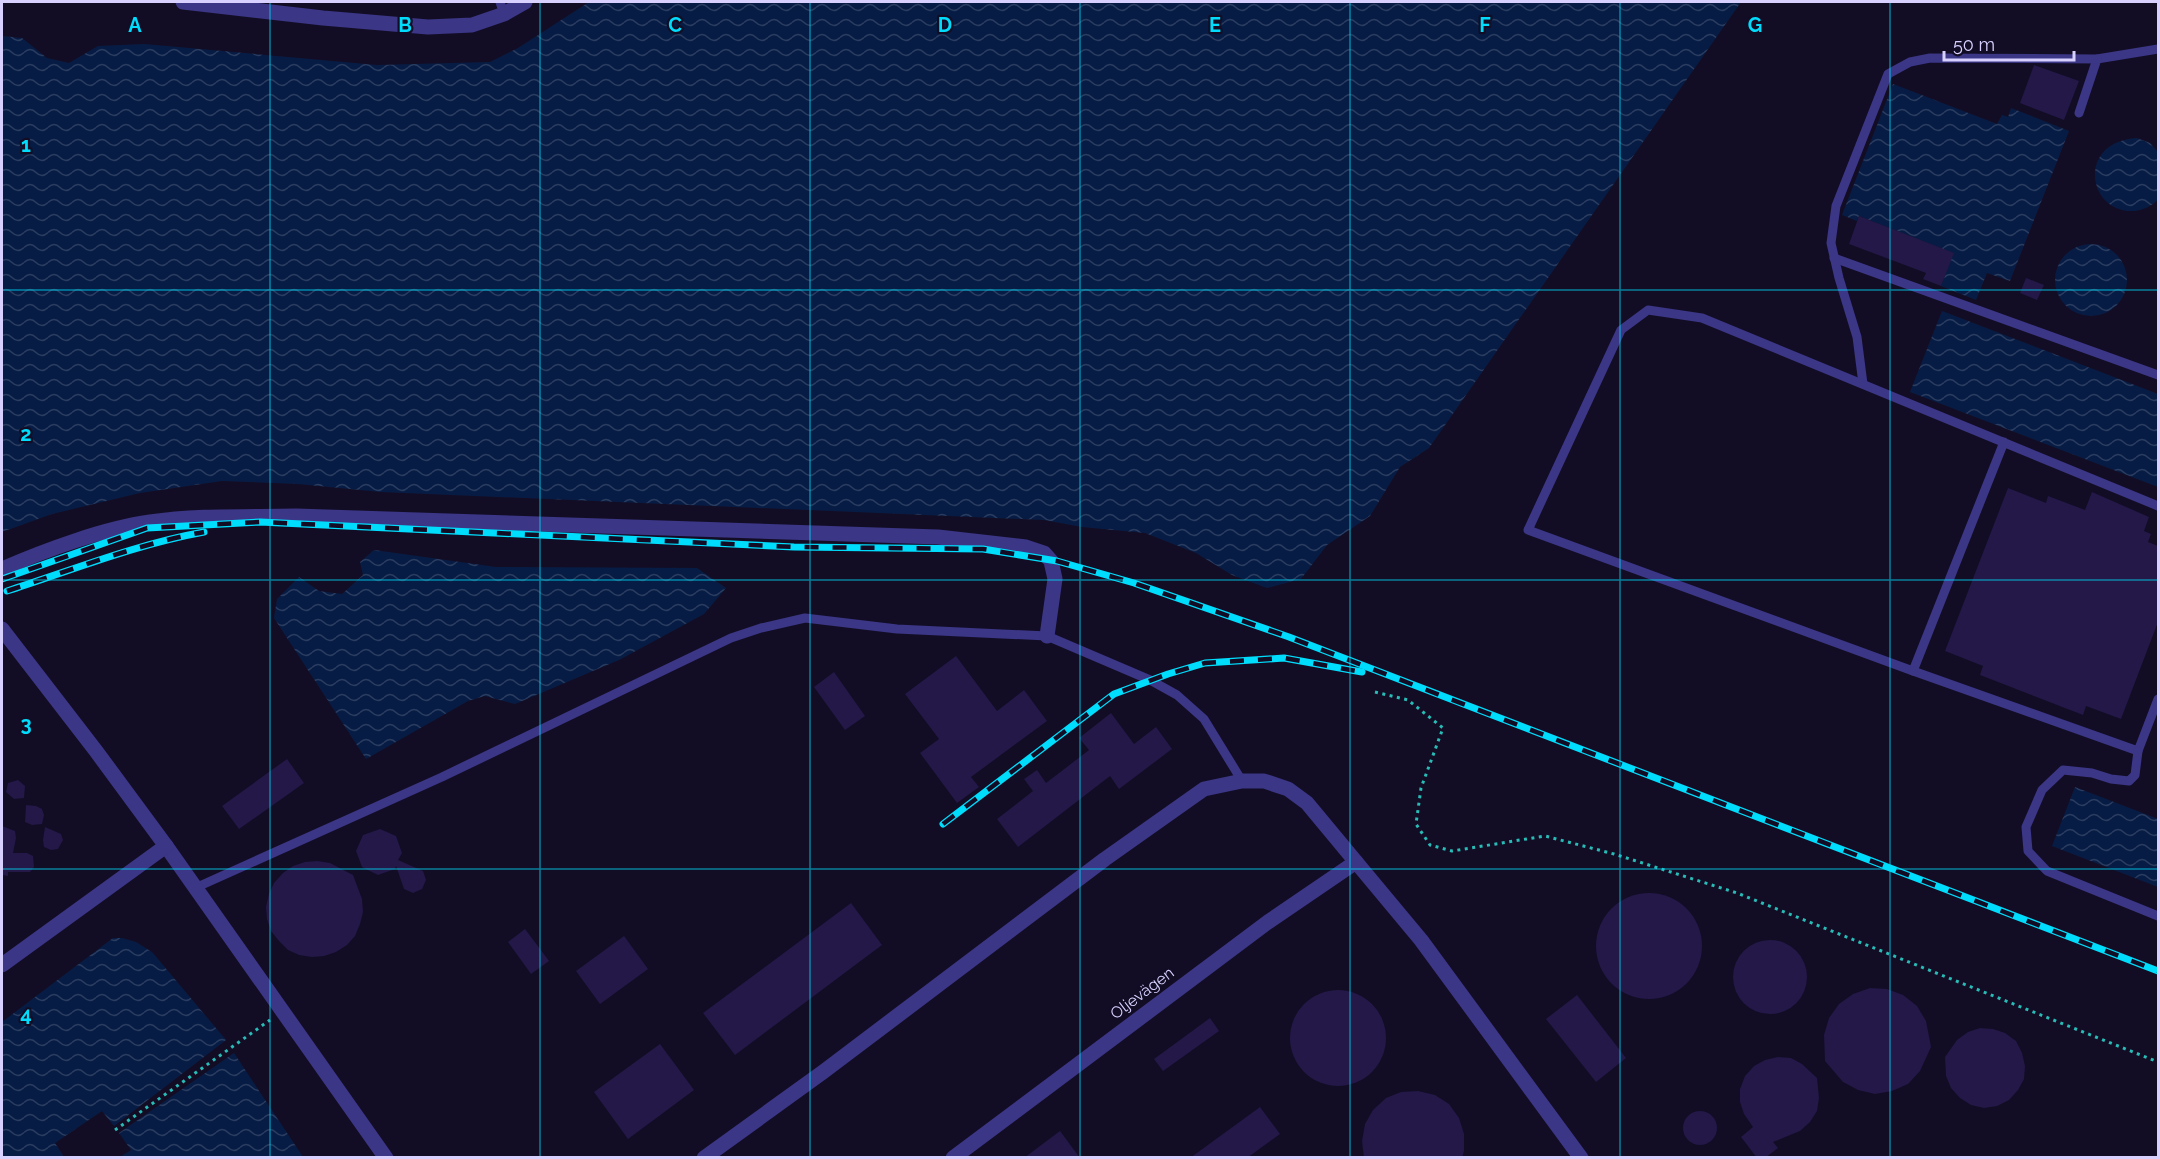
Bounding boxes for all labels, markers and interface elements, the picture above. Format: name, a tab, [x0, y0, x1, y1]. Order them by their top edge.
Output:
text: A	[128, 13, 142, 37]
text: B	[398, 13, 412, 37]
text: C	[668, 13, 682, 37]
text: D	[938, 13, 952, 37]
text: E	[1209, 13, 1221, 37]
text: F	[1479, 13, 1491, 37]
text: G	[1748, 13, 1762, 37]
scale bar	[1944, 24, 2074, 62]
text: 50 m	[1953, 34, 1995, 55]
text: 1	[21, 133, 31, 157]
text: 2	[20, 422, 32, 446]
text: 3	[20, 712, 32, 736]
street label: Oljevägen	[1106, 963, 1178, 1023]
text: 4	[20, 1002, 32, 1026]

